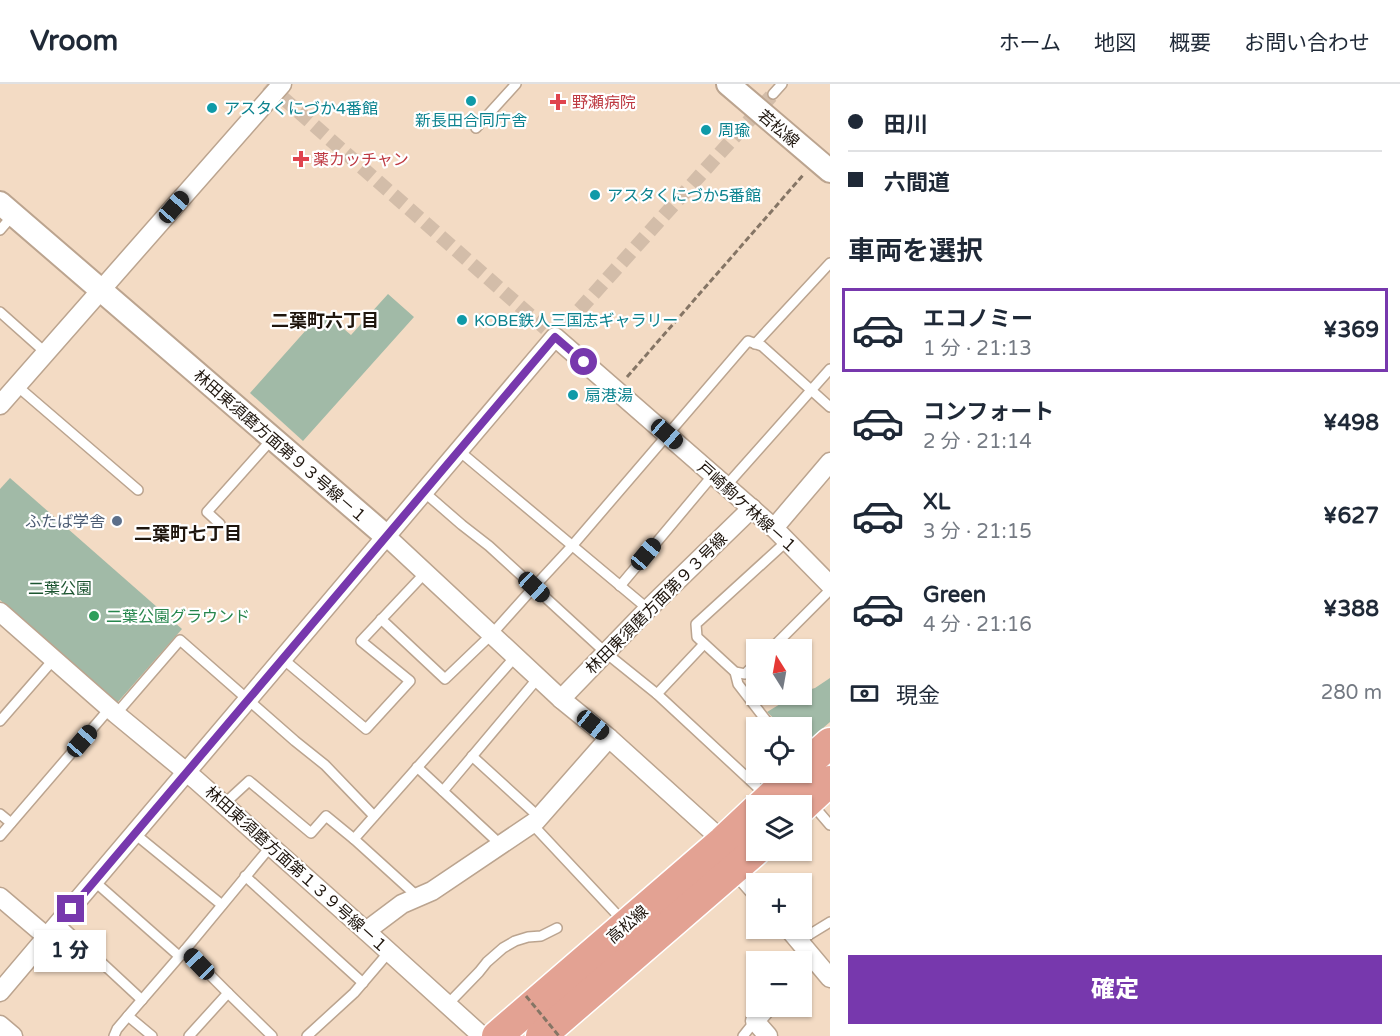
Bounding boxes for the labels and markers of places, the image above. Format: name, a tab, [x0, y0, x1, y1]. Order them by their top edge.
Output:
marker: 野瀬病院	[549, 93, 567, 111]
place label: 野瀬病院	[572, 93, 636, 113]
marker: 新長田合同庁舎	[464, 94, 478, 108]
place label: アスタくにづか4番館	[224, 99, 378, 119]
marker: アスタくにづか4番館	[205, 101, 219, 115]
place label: 新長田合同庁舎	[415, 111, 527, 131]
place label: 周瑜	[718, 121, 750, 141]
marker: 周瑜	[699, 123, 713, 137]
place label: 薬カッチャン	[313, 150, 409, 170]
marker: 薬カッチャン	[294, 152, 308, 166]
place label: アスタくにづか5番館	[607, 186, 761, 206]
marker: アスタくにづか5番館	[588, 188, 602, 202]
place label: KOBE鉄人三国志ギャラリー	[474, 311, 679, 331]
marker: KOBE鉄人三国志ギャラリー	[455, 313, 469, 327]
place label: 扇港湯	[585, 386, 633, 406]
marker: 扇港湯	[566, 388, 580, 402]
place label: ふたば学舎	[25, 512, 105, 532]
marker: ふたば学舎	[110, 514, 124, 528]
place label: 二葉公園グラウンド	[106, 607, 250, 627]
marker: 二葉公園グラウンド	[87, 609, 101, 623]

